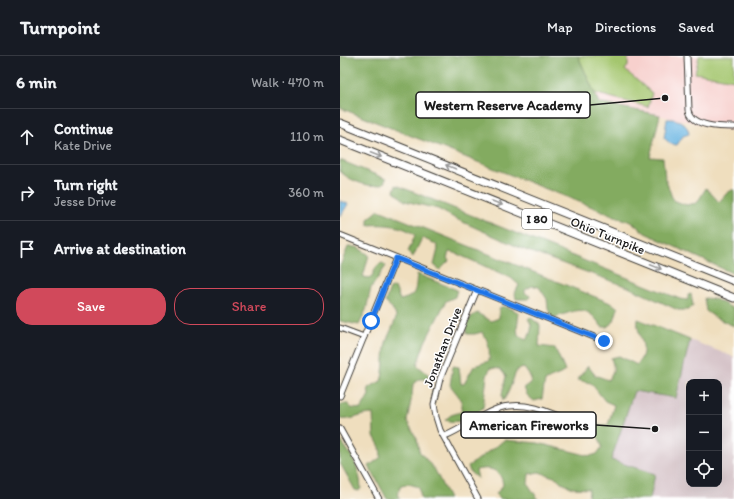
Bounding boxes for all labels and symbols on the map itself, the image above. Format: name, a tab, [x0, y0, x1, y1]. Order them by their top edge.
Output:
callout: Western Reserve Academy	[416, 92, 590, 118]
text: Western Reserve Academy	[424, 97, 582, 114]
one-way arrow	[369, 151, 381, 159]
one-way arrow	[445, 163, 457, 171]
one-way arrow	[490, 200, 502, 208]
road number: I 80	[522, 209, 552, 229]
street label: Ohio Turnpike	[568, 214, 647, 257]
one-way arrow	[650, 264, 662, 271]
street label: Jonathan Drive	[420, 305, 465, 389]
route start	[362, 312, 380, 330]
route end	[595, 332, 613, 350]
callout: American Fireworks	[461, 412, 596, 438]
text: American Fireworks	[468, 417, 589, 434]

